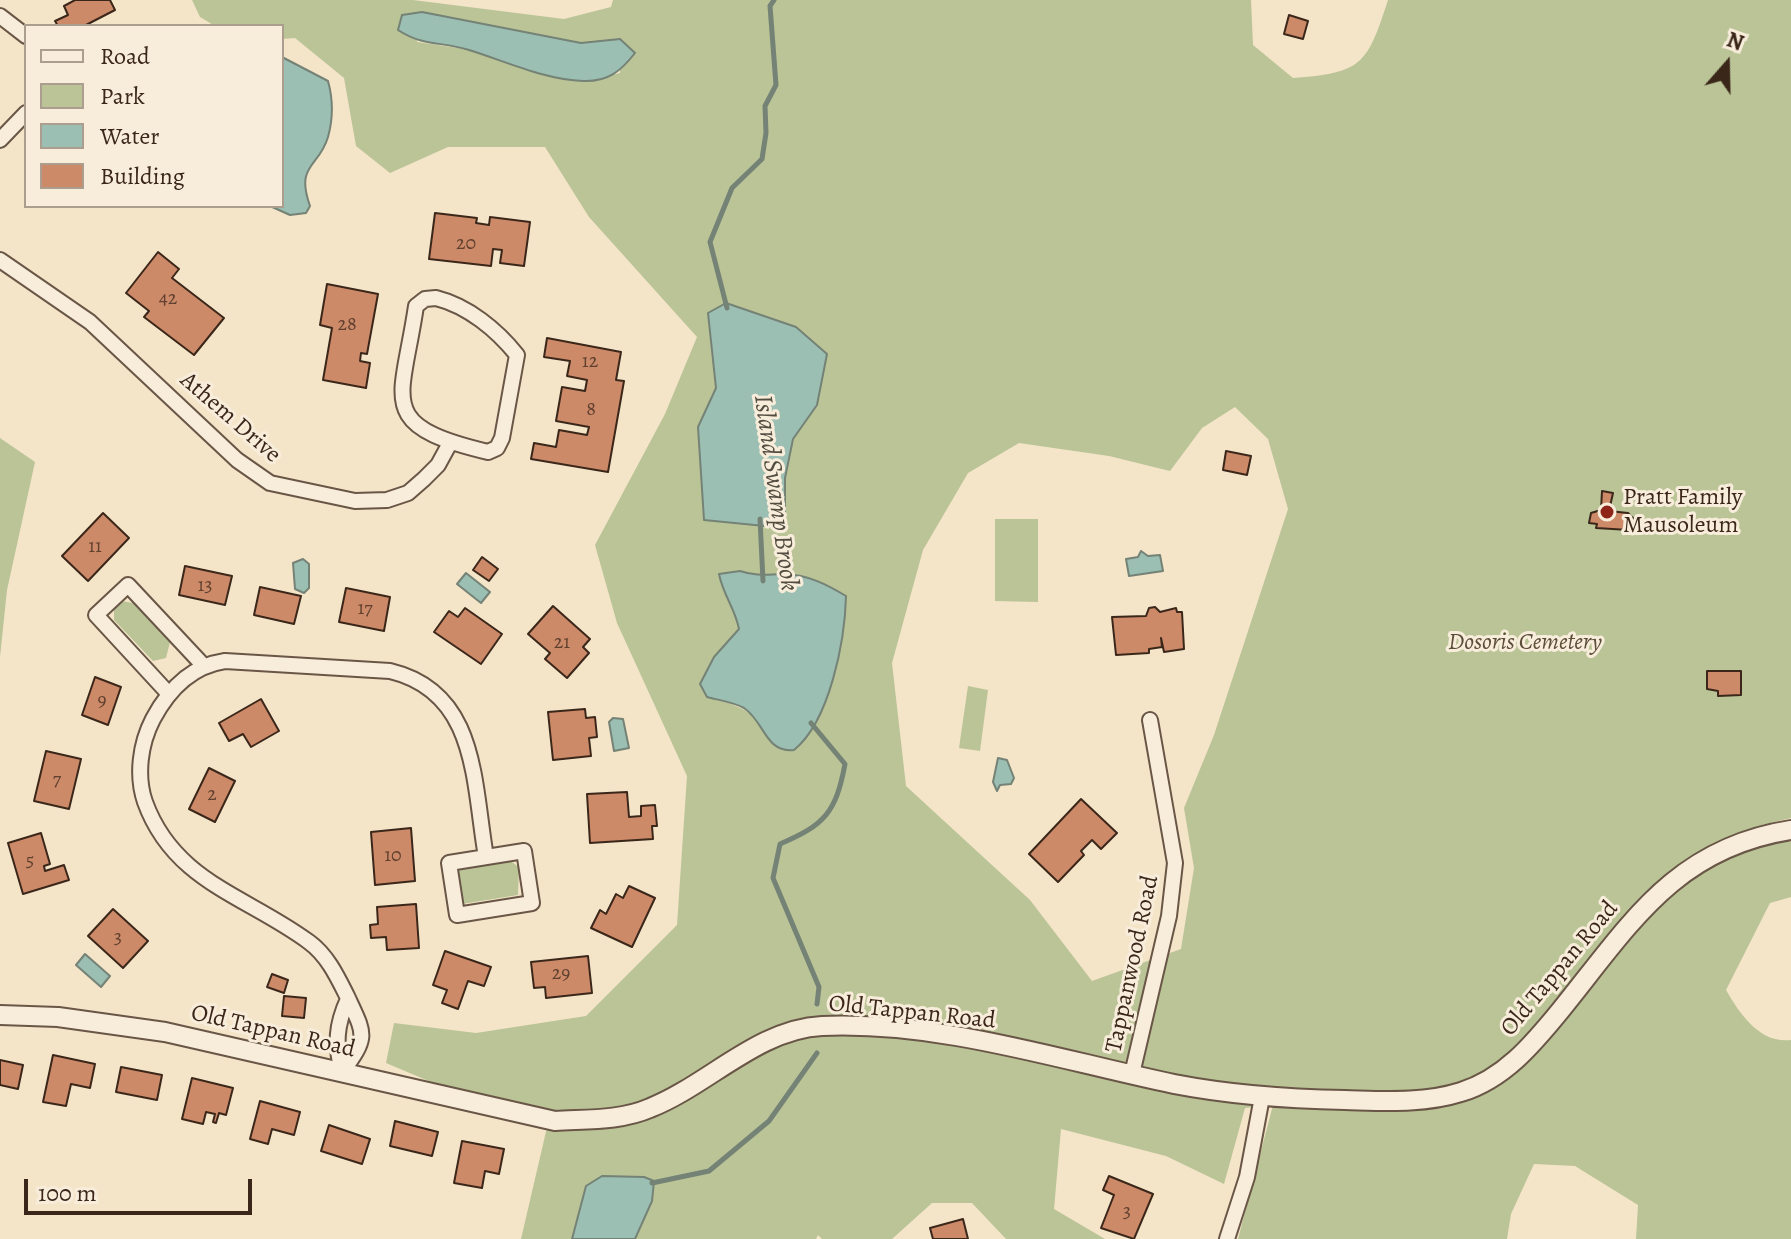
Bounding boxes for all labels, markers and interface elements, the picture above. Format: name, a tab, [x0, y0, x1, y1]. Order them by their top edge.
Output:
legend	[24, 24, 284, 208]
north arrow	[1687, 24, 1767, 104]
text: N	[1723, 25, 1748, 58]
text: Road	[100, 40, 150, 72]
text: Park	[100, 80, 145, 112]
text: Water	[100, 120, 160, 152]
text: Building	[100, 160, 185, 192]
house number: 20	[456, 232, 476, 256]
house number: 42	[159, 287, 177, 311]
house number: 28	[337, 313, 357, 337]
house number: 12	[582, 350, 598, 374]
street label: Athem Drive	[174, 366, 286, 470]
water label: Island Swamp Brook	[746, 393, 804, 593]
house number: 8	[586, 398, 596, 422]
place label: Pratt Family Mausoleum	[1623, 484, 1742, 540]
marker: Pratt Family Mausoleum	[1598, 503, 1616, 521]
house number: 11	[88, 535, 102, 559]
house number: 13	[197, 574, 213, 598]
house number: 17	[357, 597, 373, 621]
park label: Dosoris Cemetery	[1448, 629, 1602, 657]
house number: 21	[554, 631, 570, 655]
house number: 9	[97, 689, 107, 713]
house number: 7	[53, 768, 61, 792]
house number: 2	[207, 783, 217, 807]
house number: 10	[384, 844, 402, 868]
house number: 5	[26, 849, 34, 873]
street label: Tappanwood Road	[1100, 873, 1166, 1055]
street label: Old Tappan Road	[1495, 896, 1625, 1042]
house number: 3	[114, 926, 122, 950]
house number: 29	[552, 962, 570, 986]
street label: Old Tappan Road	[827, 990, 997, 1036]
street label: Old Tappan Road	[188, 999, 358, 1065]
scale bar	[28, 1163, 256, 1213]
text: 100 m	[38, 1177, 97, 1209]
house number: 3	[1123, 1200, 1131, 1224]

